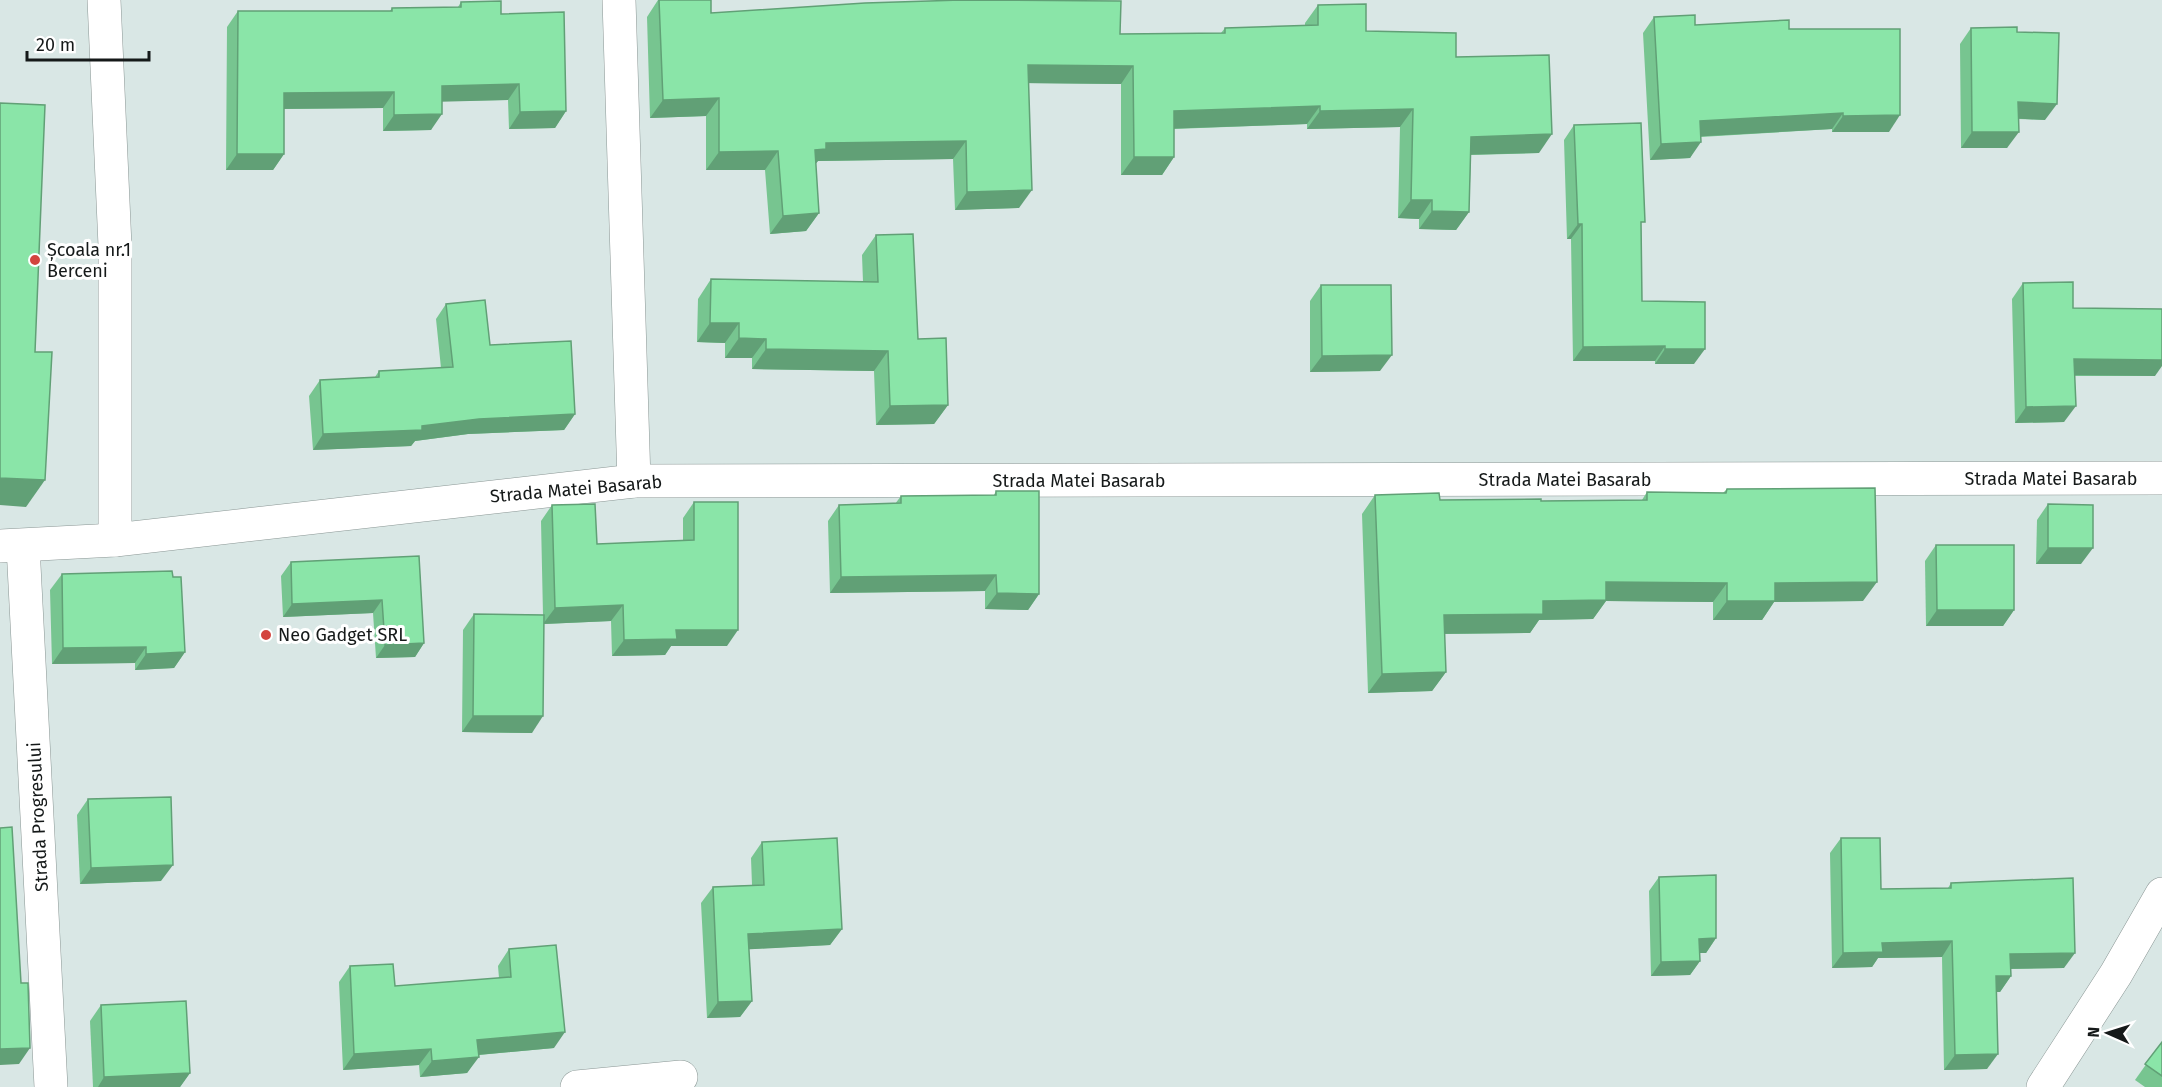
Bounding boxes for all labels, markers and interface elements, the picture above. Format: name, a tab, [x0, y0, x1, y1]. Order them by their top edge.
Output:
scale bar	[27, 24, 148, 62]
text: 20 m	[36, 34, 75, 56]
place label: Școala nr.1 Berceni	[47, 239, 131, 282]
marker: Școala nr.1 Berceni	[28, 253, 42, 267]
street label: Strada Matei Basarab	[1965, 468, 2137, 490]
street label: Strada Matei Basarab	[1479, 469, 1651, 491]
street label: Strada Matei Basarab	[993, 470, 1165, 492]
street label: Strada Matei Basarab	[489, 471, 663, 507]
place label: Neo Gadget SRL	[278, 624, 407, 646]
marker: Neo Gadget SRL	[259, 628, 273, 642]
street label: Strada Progresului	[23, 741, 53, 893]
north arrow	[2078, 1003, 2138, 1063]
text: N	[2084, 1026, 2103, 1038]

